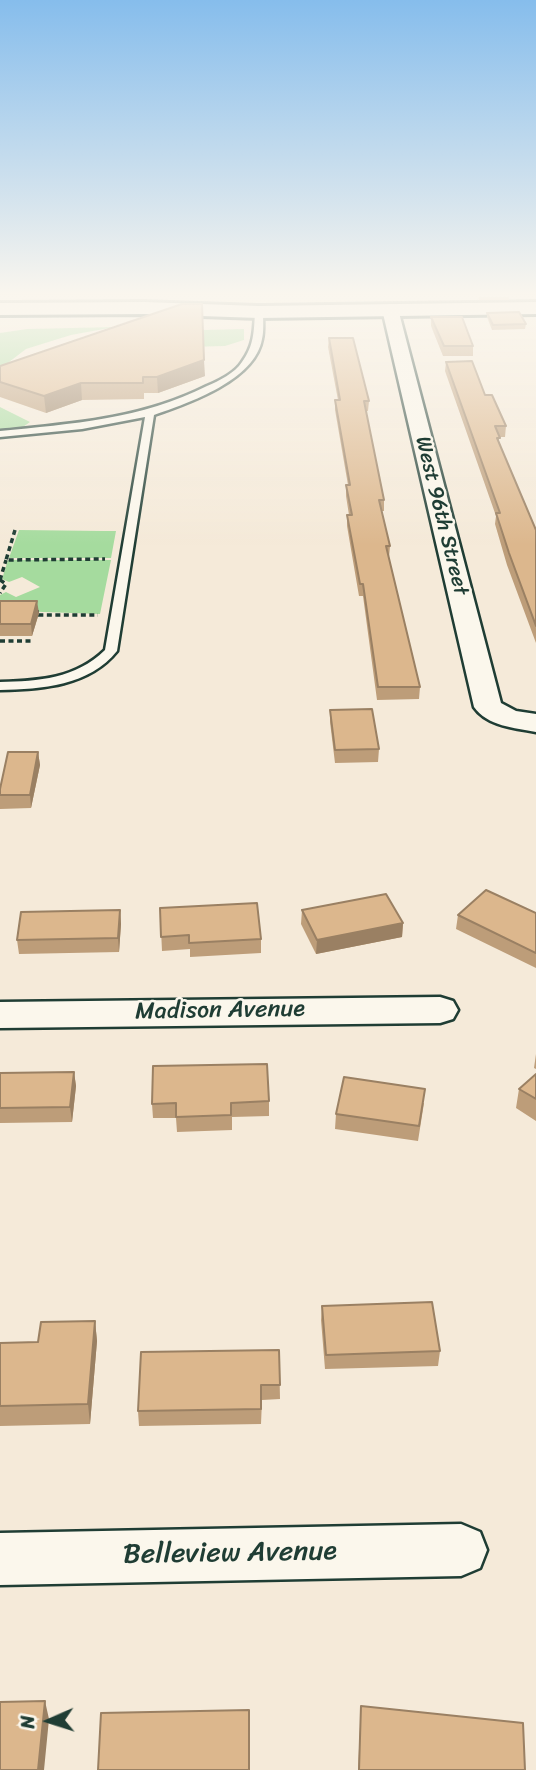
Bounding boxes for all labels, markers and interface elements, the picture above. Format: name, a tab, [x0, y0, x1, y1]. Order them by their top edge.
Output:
street label: West 96th Street	[409, 434, 473, 598]
street label: Madison Avenue	[135, 995, 305, 1027]
street label: Belleview Avenue	[123, 1535, 337, 1573]
north arrow	[14, 1686, 84, 1756]
text: N	[11, 1715, 44, 1730]

